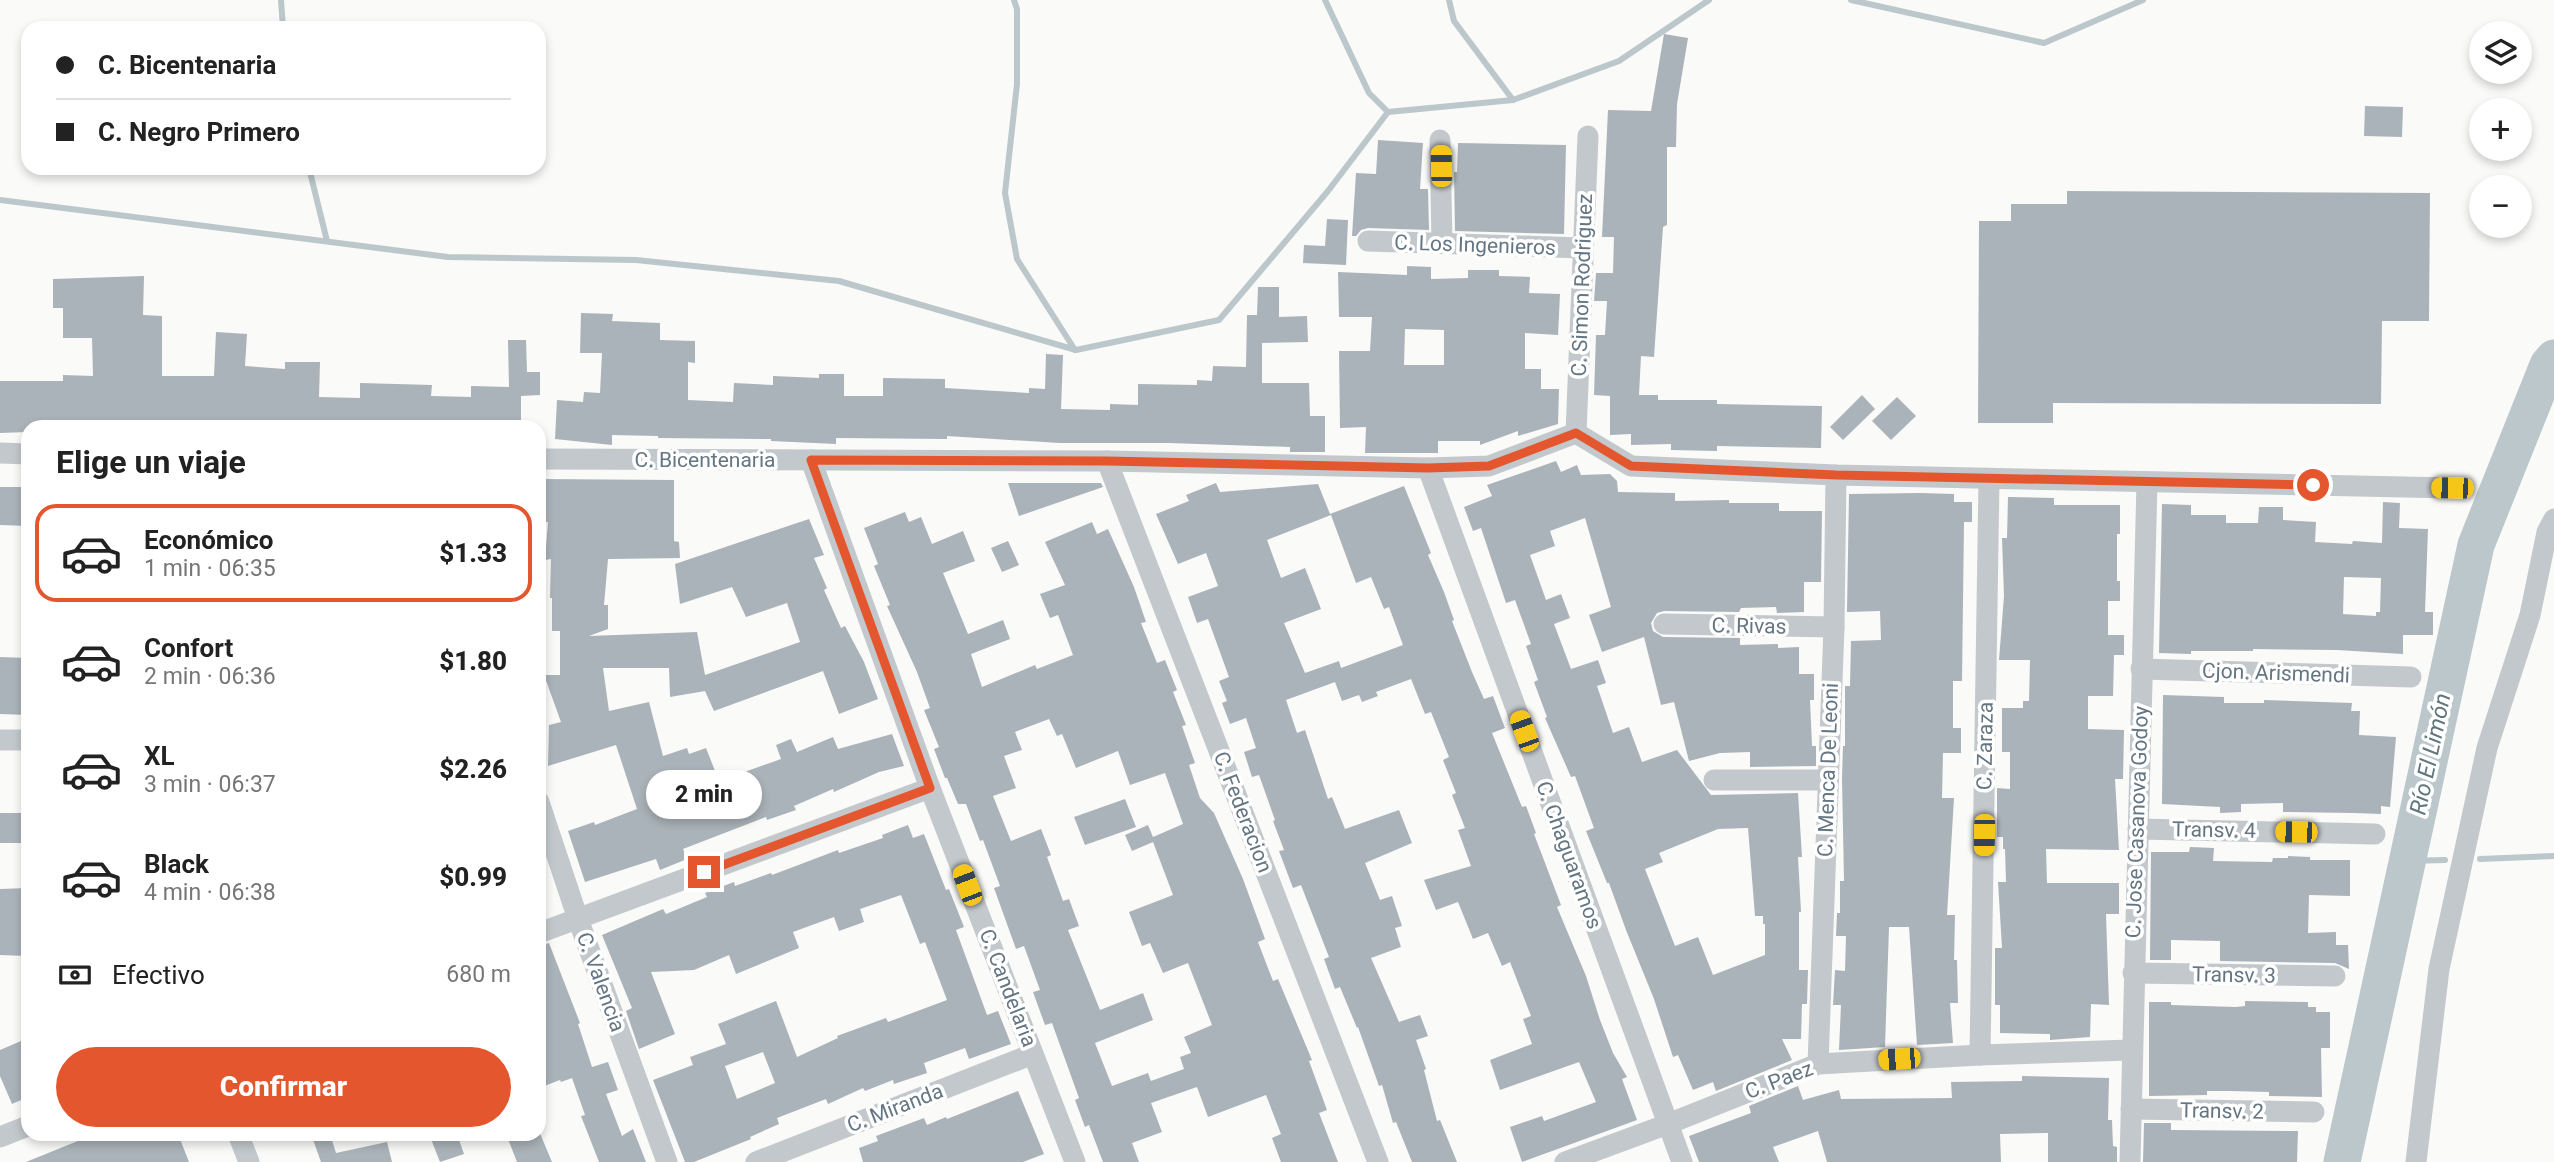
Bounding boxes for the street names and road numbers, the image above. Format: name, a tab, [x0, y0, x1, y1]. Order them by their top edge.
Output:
street label: C. Simon Rodriguez	[1567, 193, 1597, 377]
street label: C. Los Ingenieros	[1394, 230, 1556, 260]
street label: C. Bicentenaria	[634, 448, 776, 472]
street label: C. Rivas	[1711, 613, 1787, 639]
street label: Cjon. Arismendi	[2202, 658, 2350, 688]
street label: C. Menca De Leoni	[1813, 682, 1843, 858]
street label: C. Zaraza	[1972, 702, 1998, 790]
street label: C. Jose Casanova Godoy	[2121, 705, 2153, 939]
street label: C. Federacion	[1209, 748, 1277, 876]
street label: C. Chaguaramos	[1531, 778, 1607, 932]
street label: Transv. 4	[2172, 817, 2256, 843]
street label: C. Candelaria	[975, 926, 1041, 1050]
street label: C. Valencia	[572, 929, 630, 1035]
street label: Transv. 3	[2192, 962, 2276, 988]
street label: C. Paez	[1742, 1056, 1816, 1104]
street label: C. Miranda	[844, 1079, 946, 1137]
street label: Transv. 2	[2180, 1098, 2264, 1124]

